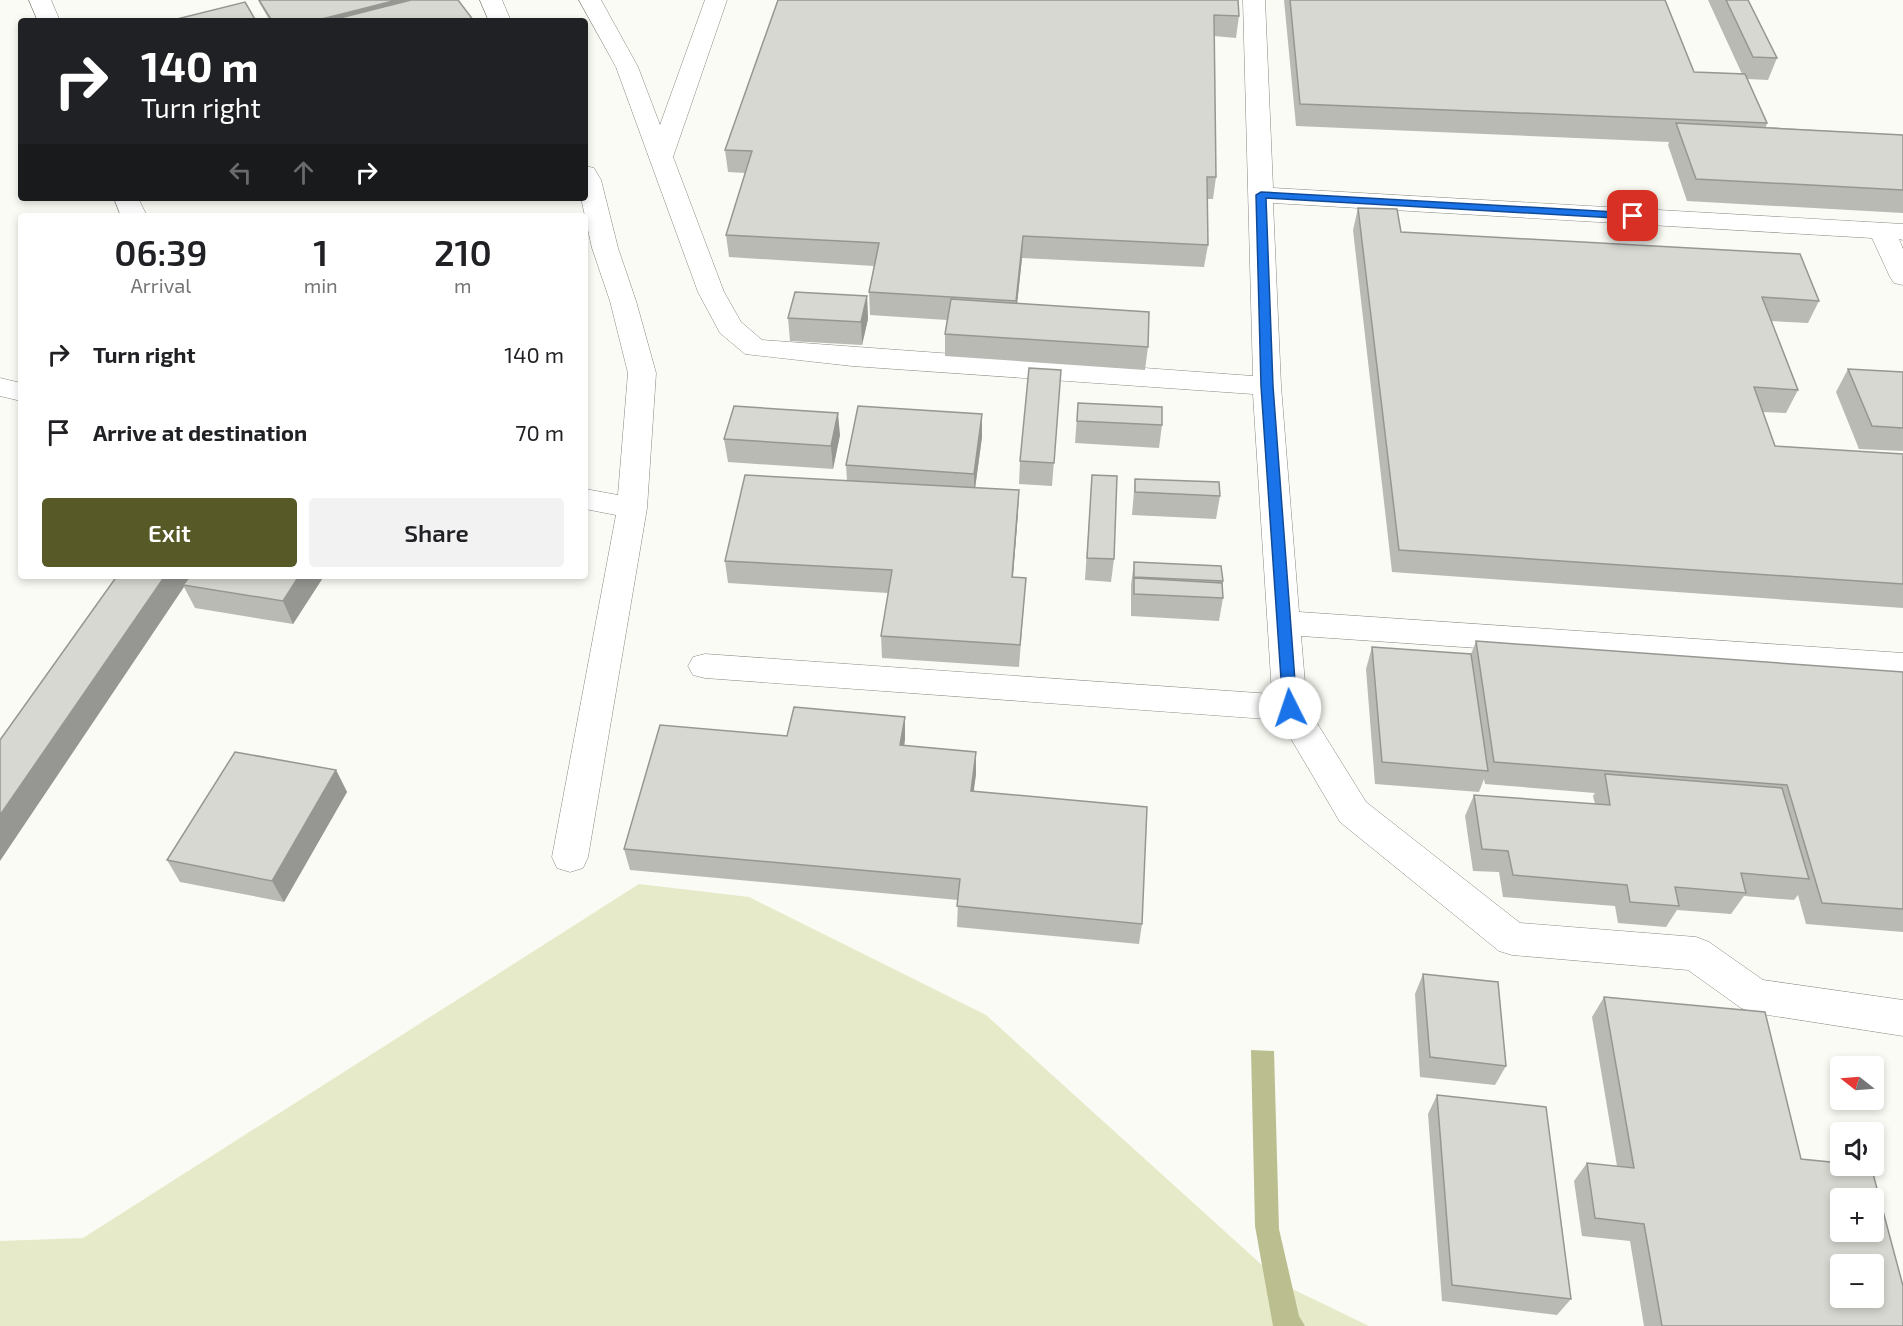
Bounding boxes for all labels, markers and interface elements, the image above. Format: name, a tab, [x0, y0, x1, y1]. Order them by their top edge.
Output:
text: 140 m	[141, 40, 258, 90]
icon: right	[42, 42, 120, 120]
text: Turn right	[141, 91, 261, 123]
icon: left	[224, 156, 257, 189]
icon: ahead	[287, 156, 320, 189]
icon: right	[350, 156, 383, 189]
pin	[1607, 190, 1658, 241]
icon: arrive	[1616, 199, 1649, 232]
text: 06:39	[114, 230, 208, 273]
text: 1	[313, 230, 328, 273]
text: 210	[434, 230, 492, 273]
text: Arrival	[130, 273, 191, 297]
text: min	[304, 273, 338, 297]
text: m	[454, 273, 472, 297]
icon: right	[42, 338, 75, 371]
text: Turn right	[93, 341, 195, 367]
text: 140 m	[504, 341, 564, 367]
icon: arrive	[42, 416, 75, 449]
text: Arrive at destination	[93, 419, 307, 445]
text: 70 m	[515, 419, 564, 445]
button: Exit	[42, 498, 297, 567]
button: Share	[309, 498, 564, 567]
position arrow	[1258, 676, 1322, 740]
north arrow	[1830, 1056, 1884, 1110]
map controls	[1830, 1056, 1884, 1308]
button: sound	[1830, 1122, 1884, 1176]
button: +	[1830, 1188, 1884, 1242]
button: −	[1830, 1254, 1884, 1308]

